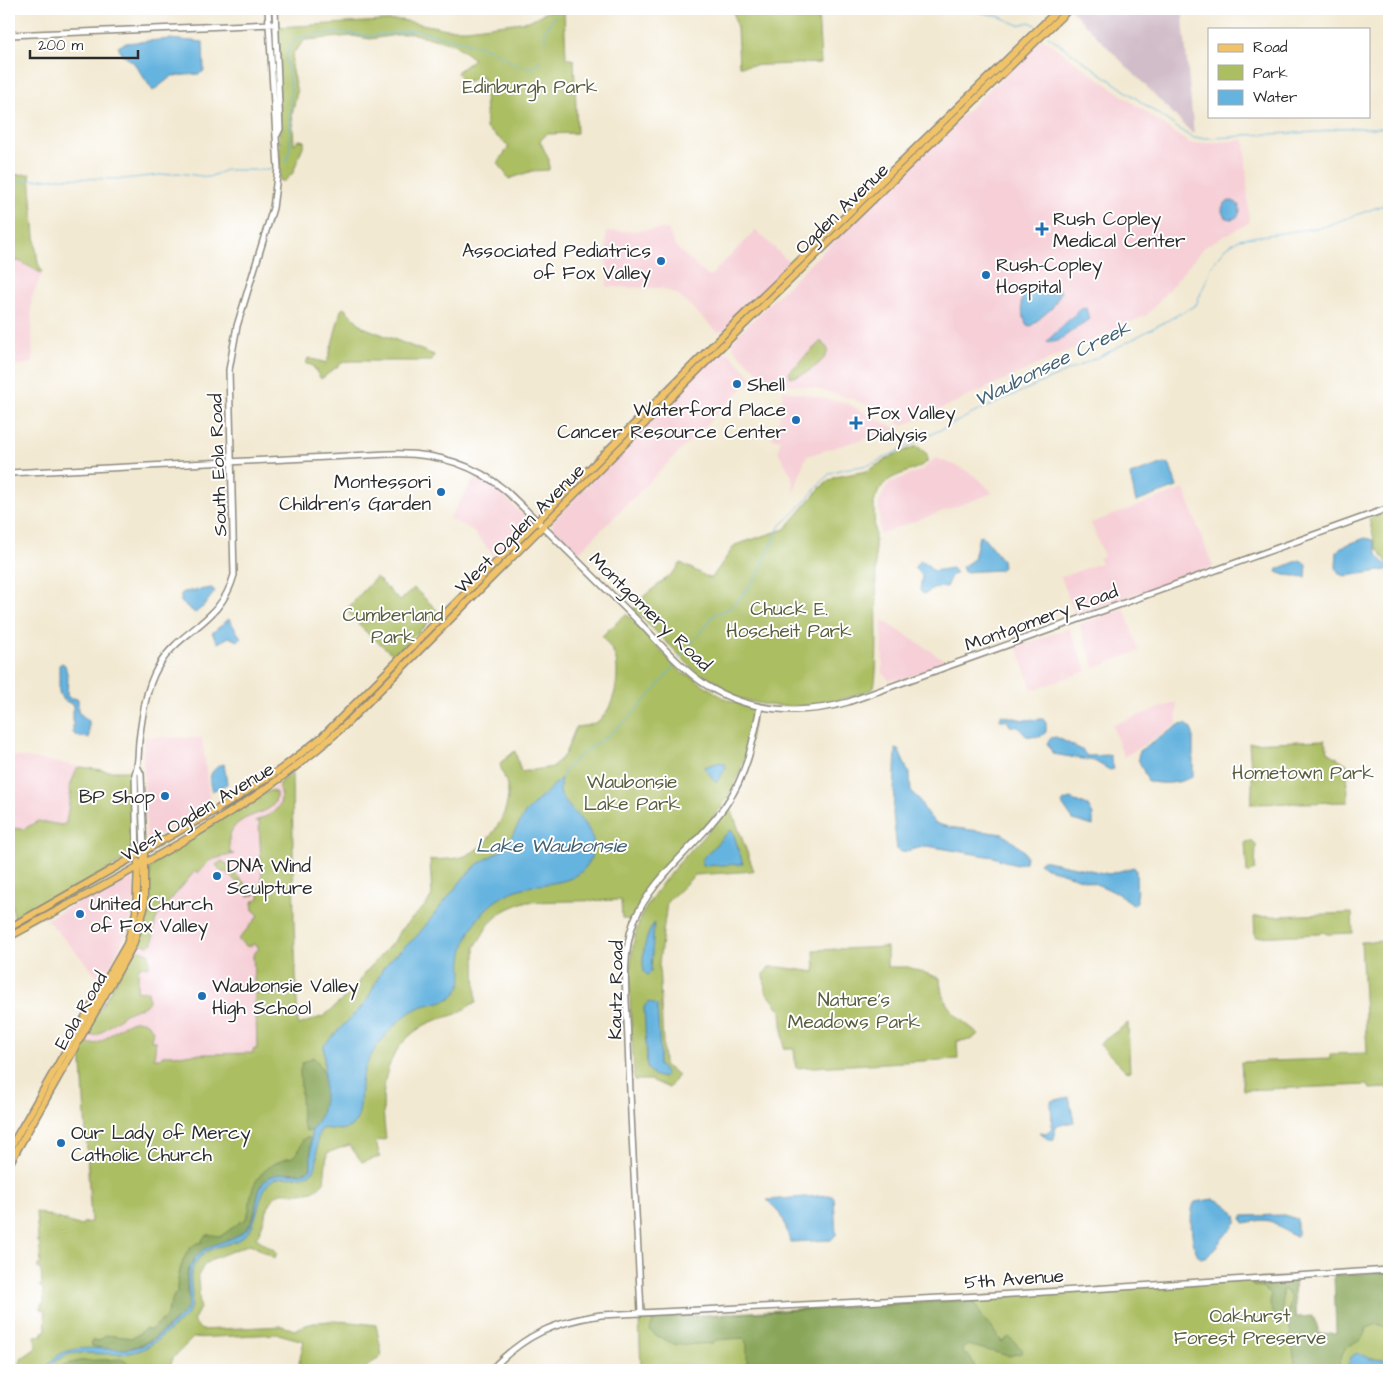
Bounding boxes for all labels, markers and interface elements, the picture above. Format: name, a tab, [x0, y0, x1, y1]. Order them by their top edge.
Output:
scale bar	[30, 28, 138, 60]
legend	[1208, 28, 1370, 118]
text: 200 m	[38, 35, 84, 56]
text: Road	[1253, 37, 1288, 58]
text: Park	[1253, 63, 1288, 84]
park label: Edinburgh Park	[463, 74, 598, 102]
text: Water	[1253, 87, 1297, 108]
street label: Ogden Avenue	[789, 157, 896, 262]
place label: Rush Copley Medical Center	[1053, 206, 1186, 255]
marker: Rush Copley Medical Center	[1035, 222, 1049, 236]
place label: Associated Pediatrics of Fox Valley	[462, 238, 652, 288]
place label: Rush-Copley Hospital	[996, 252, 1103, 301]
marker: Associated Pediatrics of Fox Valley	[655, 255, 667, 267]
marker: Rush-Copley Hospital	[980, 269, 992, 281]
water label: Waubonsee Creek	[970, 314, 1136, 414]
place label: Shell	[747, 372, 785, 399]
marker: Shell	[731, 378, 743, 390]
street label: South Eola Road	[203, 393, 234, 537]
place label: Waterford Place Cancer Resource Center	[557, 397, 787, 446]
place label: Fox Valley Dialysis	[867, 400, 956, 450]
marker: Waterford Place Cancer Resource Center	[790, 414, 802, 426]
marker: Fox Valley Dialysis	[849, 416, 863, 430]
street label: West Ogden Avenue	[449, 458, 592, 601]
place label: Montessori Children's Garden	[279, 469, 431, 518]
marker: Montessori Children's Garden	[435, 486, 447, 498]
street label: Montgomery Road	[582, 546, 718, 679]
street label: Montgomery Road	[961, 578, 1122, 660]
park label: Chuck E. Hoscheit Park	[726, 596, 852, 645]
park label: Cumberland Park	[342, 602, 444, 651]
street label: West Ogden Avenue	[116, 756, 280, 870]
park label: Hometown Park	[1232, 760, 1374, 787]
park label: Waubonsie Lake Park	[584, 769, 680, 818]
place label: BP Shop	[79, 784, 155, 811]
marker: BP Shop	[159, 790, 171, 802]
water label: Lake Waubonsie	[476, 832, 627, 860]
place label: DNA Wind Sculpture	[227, 853, 313, 902]
marker: DNA Wind Sculpture	[211, 870, 223, 882]
place label: United Church of Fox Valley	[90, 891, 213, 941]
marker: United Church of Fox Valley	[74, 908, 86, 920]
street label: Kautz Road	[602, 940, 631, 1040]
street label: Eola Road	[48, 967, 115, 1055]
place label: Waubonsie Valley High School	[212, 973, 359, 1023]
park label: Nature's Meadows Park	[788, 987, 921, 1036]
marker: Waubonsie Valley High School	[196, 990, 208, 1002]
place label: Our Lady of Mercy Catholic Church	[71, 1120, 251, 1169]
marker: Our Lady of Mercy Catholic Church	[55, 1137, 67, 1149]
street label: 5th Avenue	[963, 1263, 1065, 1296]
park label: Oakhurst Forest Preserve	[1174, 1303, 1326, 1352]

